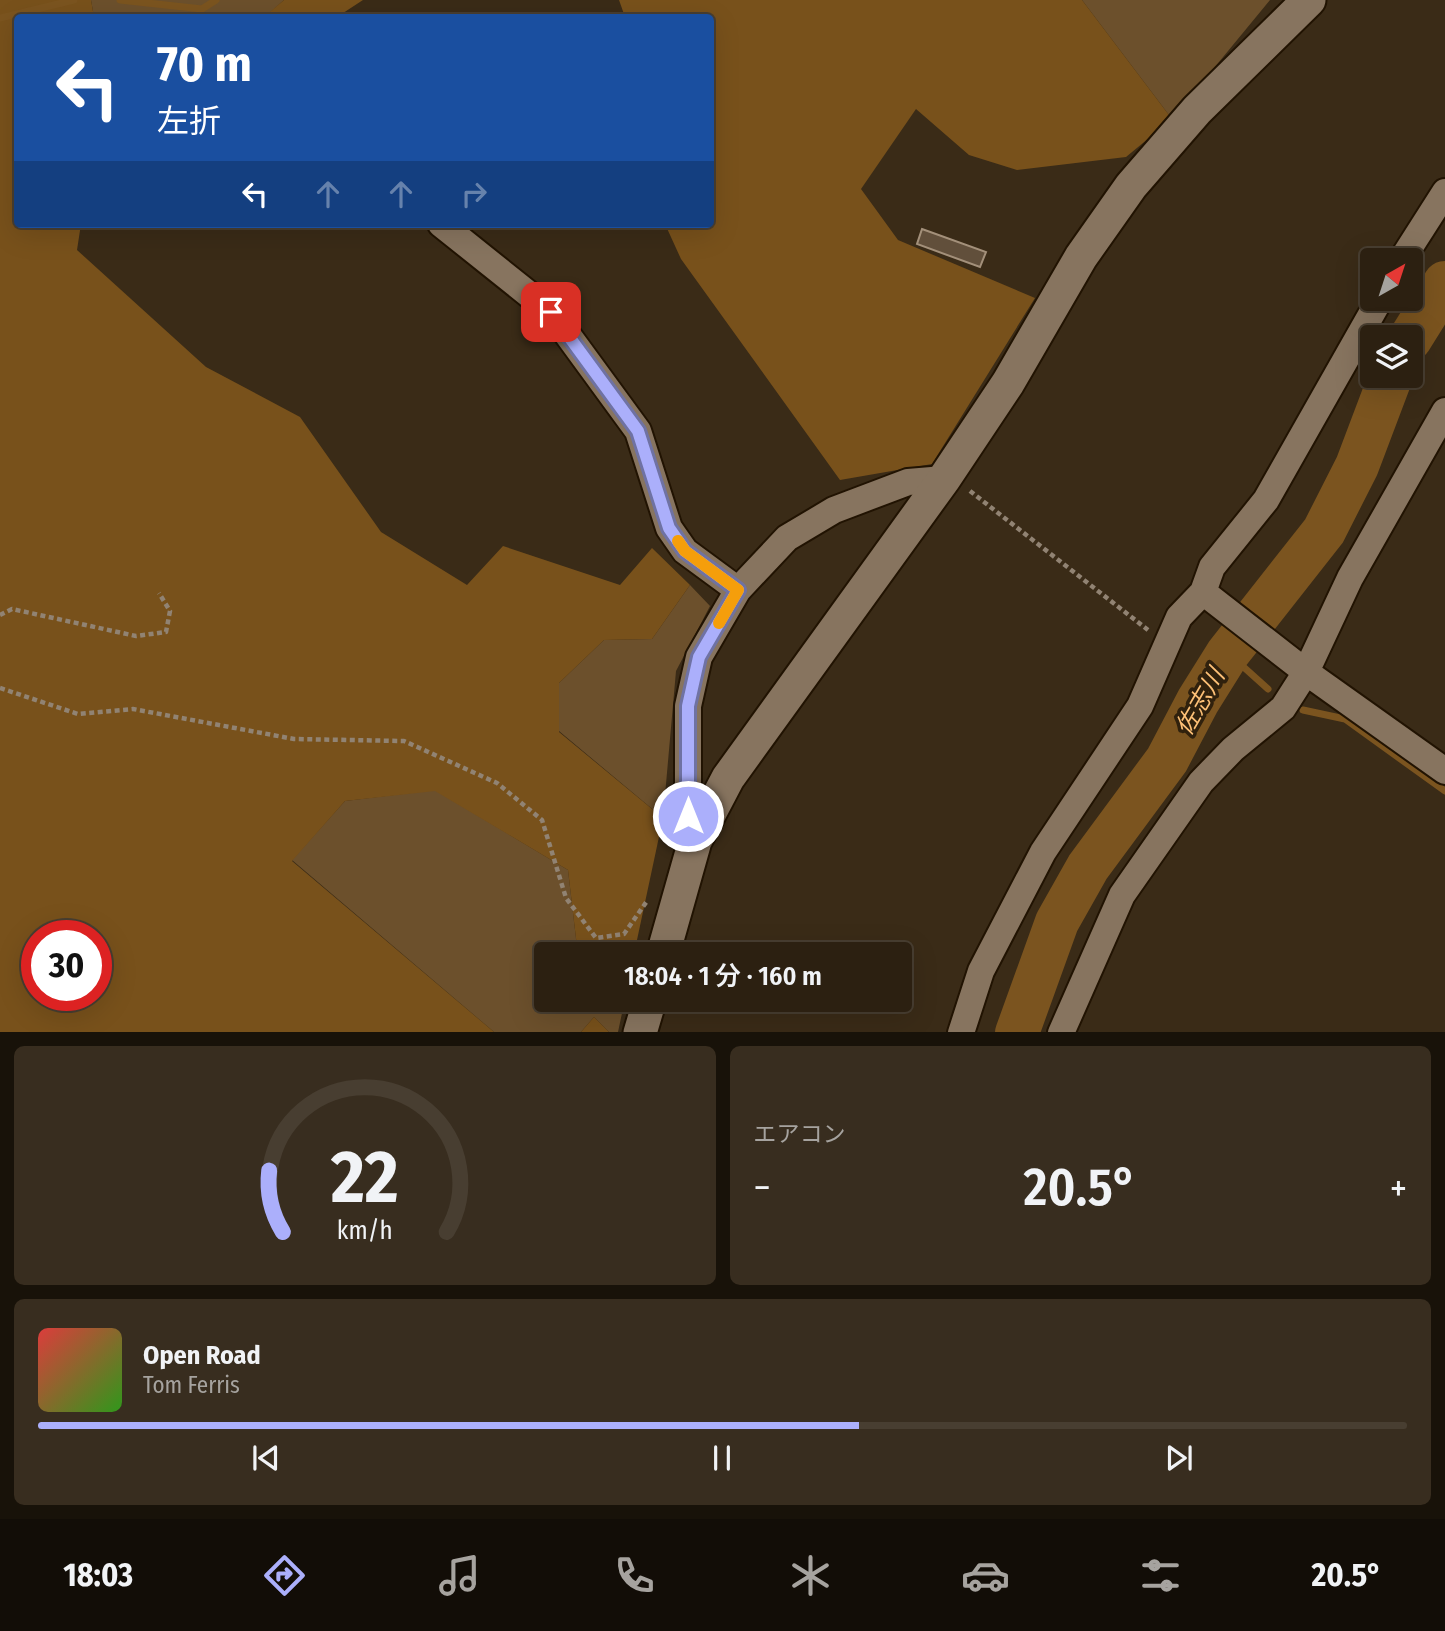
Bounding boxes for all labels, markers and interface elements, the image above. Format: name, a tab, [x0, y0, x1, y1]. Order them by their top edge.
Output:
text: 70 m	[157, 35, 252, 94]
icon: left	[42, 42, 133, 133]
text: 左折	[157, 102, 221, 140]
icon: left	[236, 175, 274, 213]
icon: ahead	[309, 175, 347, 213]
icon: ahead	[382, 175, 420, 213]
icon: right	[455, 175, 493, 213]
north arrow	[1360, 248, 1423, 312]
map controls	[1360, 248, 1423, 388]
pin	[521, 282, 581, 342]
icon: arrive	[532, 293, 570, 331]
button: layers	[1360, 325, 1423, 388]
water label: 佐志川	[1170, 661, 1232, 740]
position arrow	[651, 779, 725, 853]
speed limit sign: 30	[21, 920, 112, 1011]
text: 18:04 · 1 分 · 160 m	[624, 961, 822, 992]
text: エアコン	[754, 1120, 846, 1148]
text: 22	[330, 1134, 398, 1221]
text: 20.5°	[1024, 1156, 1137, 1219]
text: −	[754, 1165, 771, 1211]
text: +	[1390, 1165, 1407, 1211]
text: km/h	[337, 1215, 393, 1245]
text: Open Road	[143, 1340, 261, 1371]
text: Tom Ferris	[143, 1371, 240, 1399]
icon: previous	[247, 1439, 285, 1477]
icon: pause	[703, 1439, 741, 1477]
icon: next	[1160, 1439, 1198, 1477]
icon: directions	[260, 1551, 309, 1600]
icon: music	[435, 1551, 484, 1600]
icon: phone	[610, 1551, 659, 1600]
icon: climate	[786, 1551, 835, 1600]
icon: car	[961, 1551, 1010, 1600]
icon: filters	[1136, 1551, 1185, 1600]
text: 18:03	[63, 1556, 133, 1594]
text: 20.5°	[1312, 1556, 1382, 1594]

